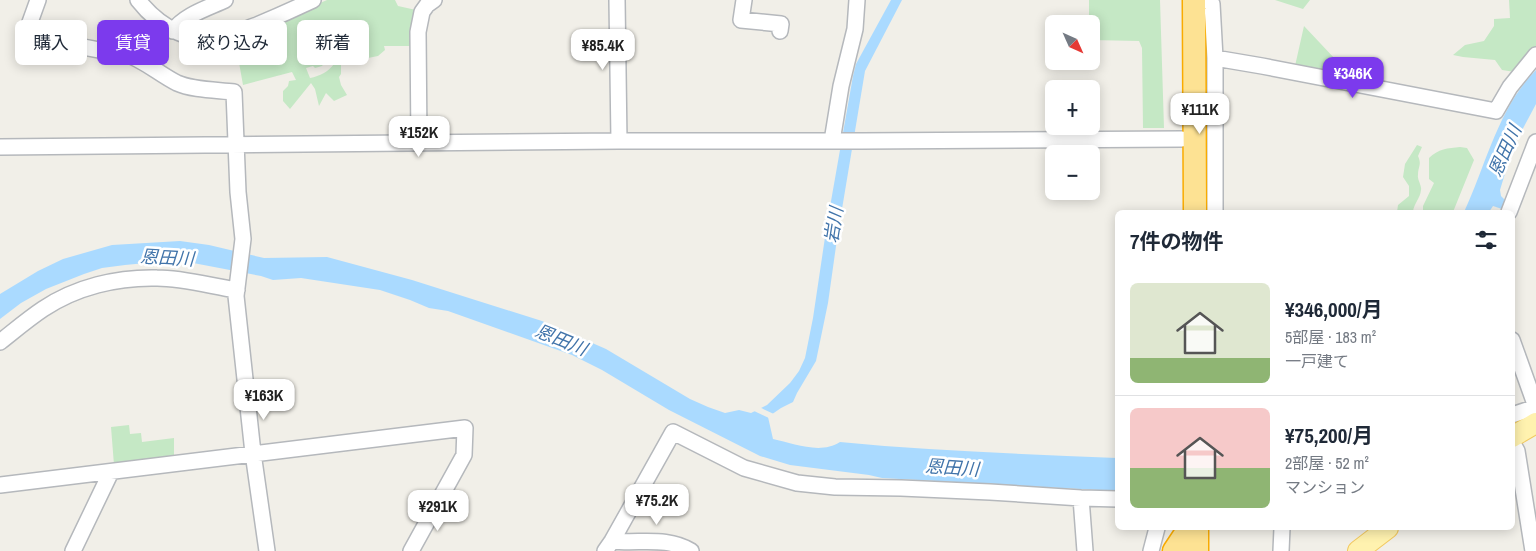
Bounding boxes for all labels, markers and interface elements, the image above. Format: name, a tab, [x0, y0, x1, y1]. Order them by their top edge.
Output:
north arrow	[1045, 15, 1100, 70]
map controls	[1045, 15, 1100, 200]
chip: 購入	[15, 20, 87, 65]
chip: 賃貸	[97, 20, 169, 65]
chip: 絞り込み	[179, 20, 287, 65]
chip: 新着	[297, 20, 369, 65]
pin: ¥85.4K	[562, 28, 644, 71]
text: ¥85.4K	[582, 34, 624, 56]
pin: ¥346K	[1318, 56, 1388, 99]
text: ¥346K	[1334, 62, 1372, 84]
button: +	[1045, 80, 1100, 135]
pin: ¥111K	[1165, 92, 1235, 135]
text: ¥111K	[1181, 98, 1219, 120]
pin: ¥152K	[384, 116, 454, 158]
water label: 恩田川	[1482, 119, 1528, 181]
text: ¥152K	[400, 121, 438, 143]
button: −	[1045, 145, 1100, 200]
water label: 岩川	[818, 203, 849, 245]
icon: filters	[1472, 226, 1500, 254]
text: 7件の物件	[1130, 227, 1224, 256]
water label: 恩田川	[139, 244, 197, 272]
text: ¥346,000/月	[1285, 295, 1383, 324]
icon: home	[1170, 303, 1230, 363]
water label: 恩田川	[531, 318, 593, 362]
text: 5部屋 · 183 m²	[1285, 326, 1376, 348]
text: 一戸建て	[1285, 350, 1349, 372]
pin: ¥163K	[229, 378, 299, 421]
text: ¥163K	[245, 384, 283, 406]
text: ¥75,200/月	[1285, 421, 1373, 450]
icon: home	[1170, 428, 1230, 488]
text: 2部屋 · 52 m²	[1285, 452, 1369, 474]
water label: 恩田川	[924, 453, 982, 482]
text: マンション	[1285, 476, 1365, 498]
pin: ¥75.2K	[616, 484, 698, 526]
text: ¥75.2K	[636, 489, 678, 511]
pin: ¥291K	[403, 490, 473, 532]
text: ¥291K	[419, 495, 457, 517]

